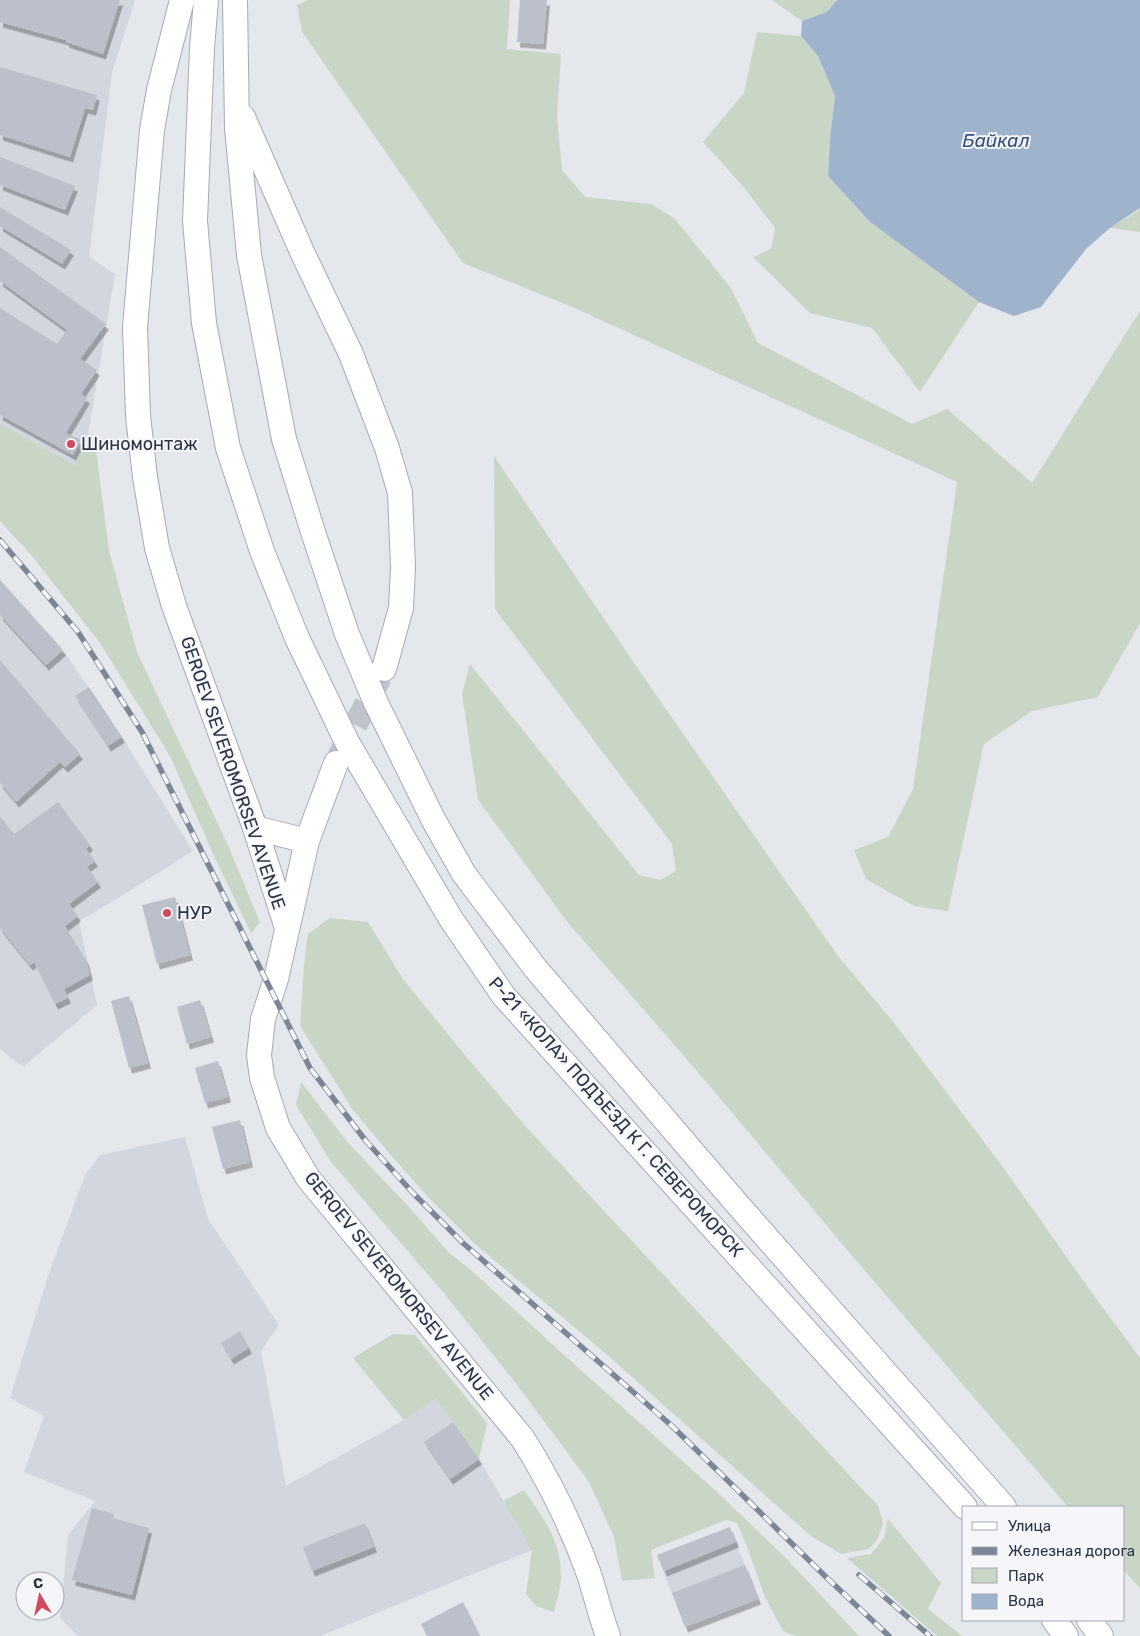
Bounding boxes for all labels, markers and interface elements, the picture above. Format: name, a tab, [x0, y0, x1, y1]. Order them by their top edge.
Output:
water label: Байкал	[963, 129, 1029, 152]
place label: Шиномонтаж	[81, 433, 198, 455]
marker: Шиномонтаж	[65, 438, 77, 450]
street label: GEROEV SEVEROMORSEV AVENUE	[176, 633, 290, 913]
place label: НУР	[177, 902, 212, 924]
marker: НУР	[161, 907, 173, 919]
street label: Р-21 «КОЛА» ПОДЪЕЗД К Г. СЕВЕРОМОРСК	[484, 972, 748, 1262]
street label: GEROEV SEVEROMORSEV AVENUE	[300, 1167, 498, 1405]
legend	[962, 1506, 1125, 1621]
text: Улица	[1008, 1517, 1051, 1535]
text: Железная дорога	[1008, 1542, 1135, 1560]
text: Парк	[1008, 1567, 1044, 1585]
north arrow	[15, 1571, 65, 1621]
text: С	[32, 1574, 44, 1593]
text: Вода	[1008, 1592, 1044, 1610]

